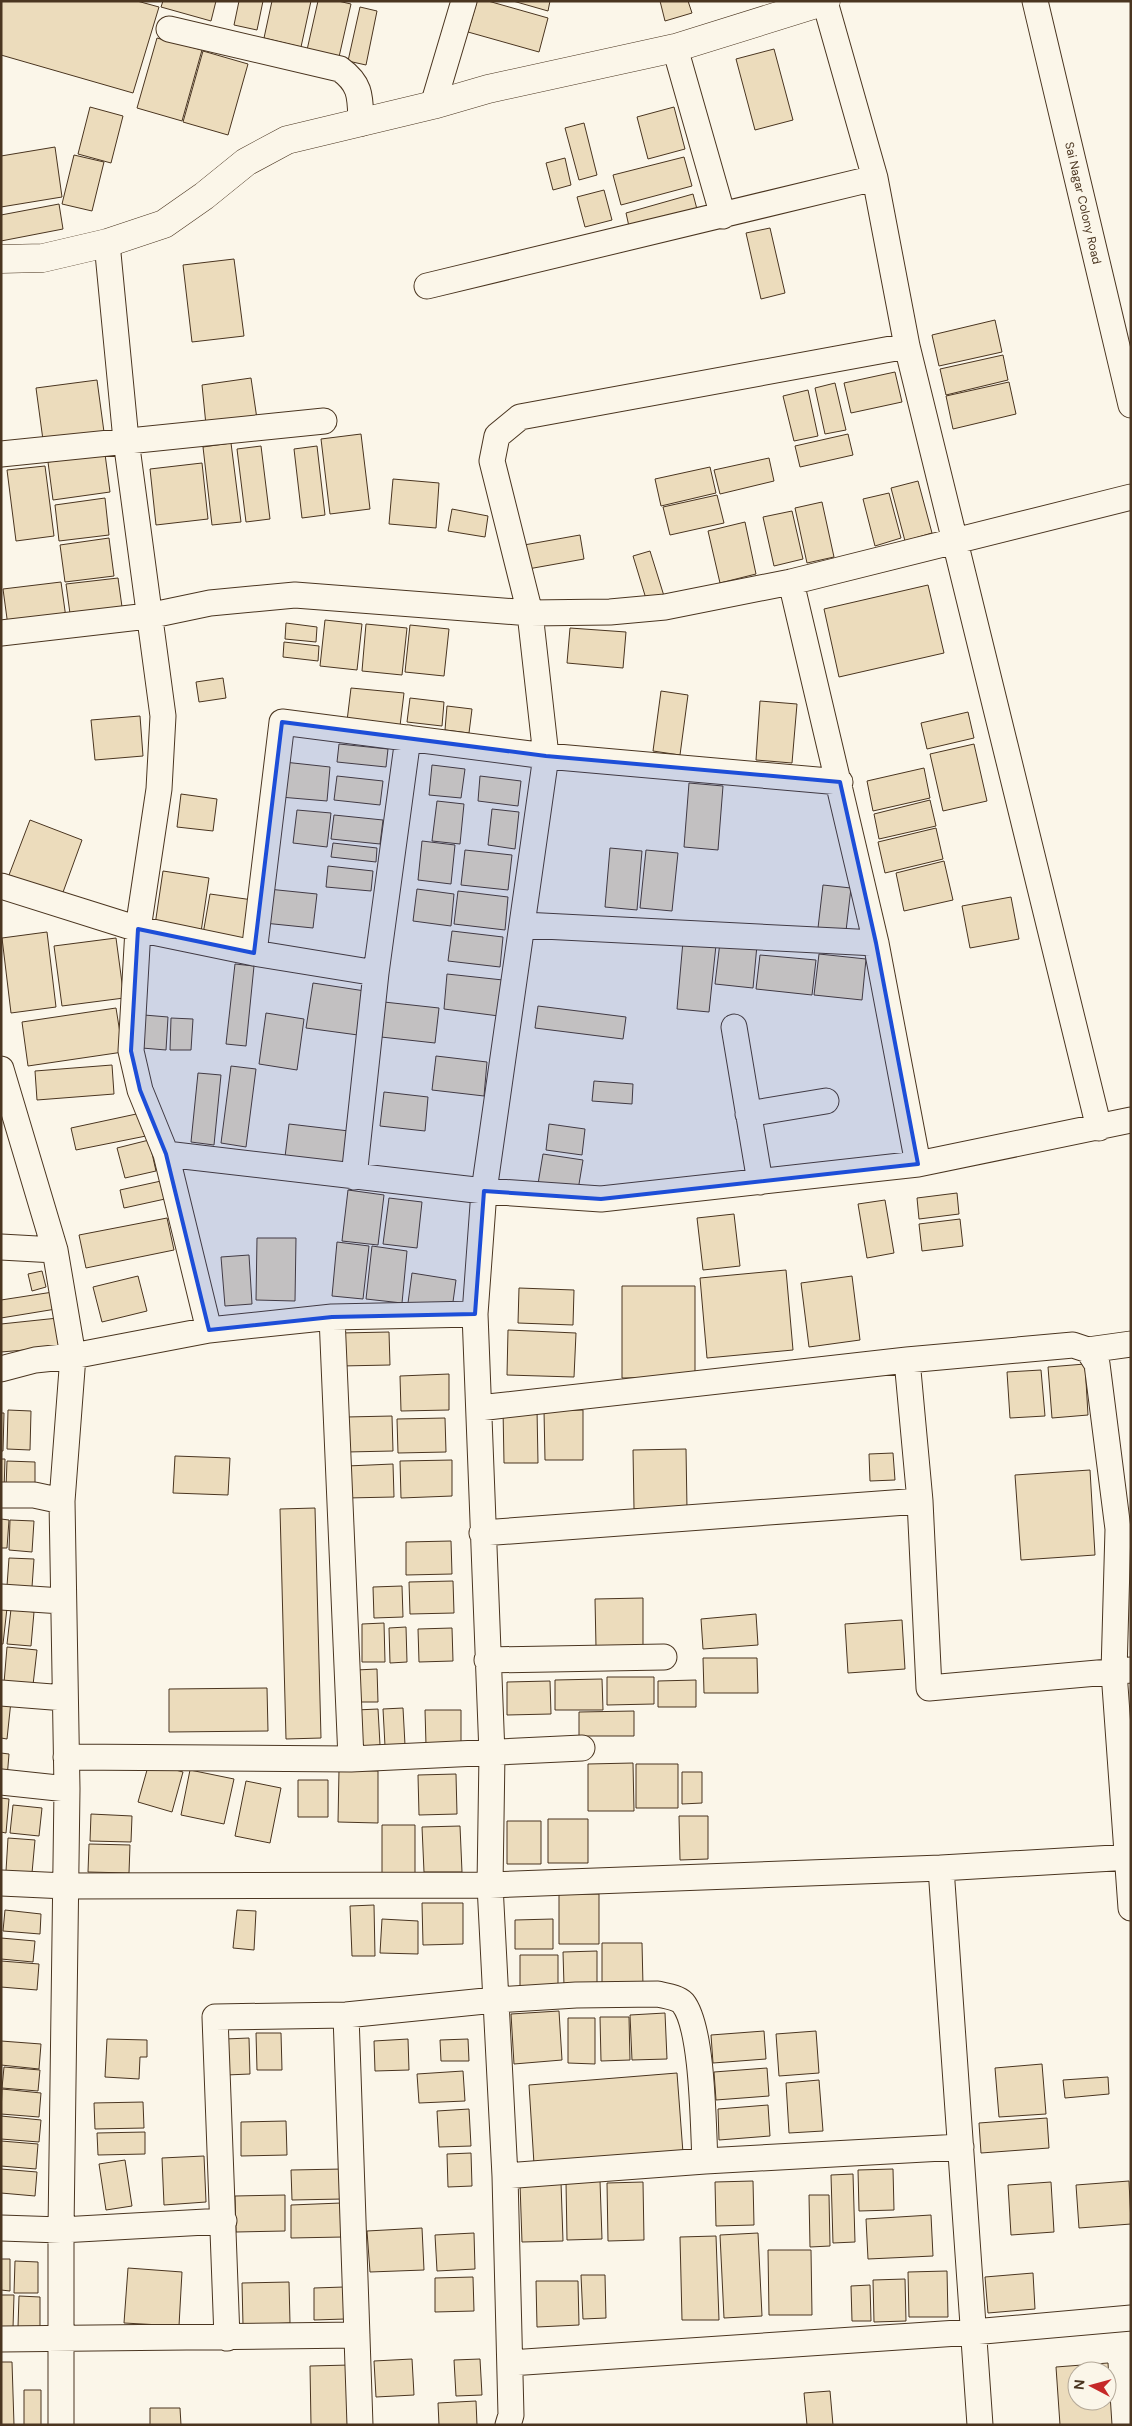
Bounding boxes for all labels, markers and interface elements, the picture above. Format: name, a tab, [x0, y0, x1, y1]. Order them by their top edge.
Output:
street label: Sai Nagar Colony Road	[1061, 140, 1105, 266]
north arrow	[1067, 2361, 1117, 2411]
text: N	[1070, 2379, 1089, 2391]

